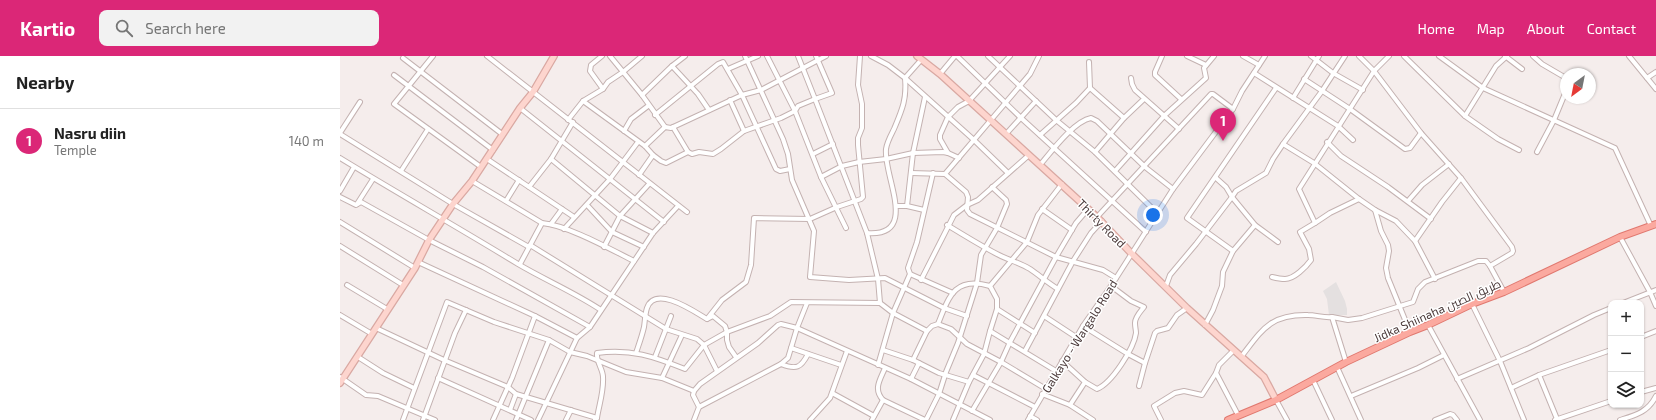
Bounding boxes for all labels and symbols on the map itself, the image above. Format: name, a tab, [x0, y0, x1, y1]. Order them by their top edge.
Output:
north arrow	[1560, 68, 1596, 104]
pin: 1	[1210, 108, 1236, 141]
street label: Thirty Road	[1075, 196, 1129, 250]
your location	[1143, 205, 1163, 225]
street label: Jidka Shiinaha طريق الصين	[1371, 276, 1503, 345]
street label: Galkayo - Wargalo Road	[1038, 277, 1120, 395]

